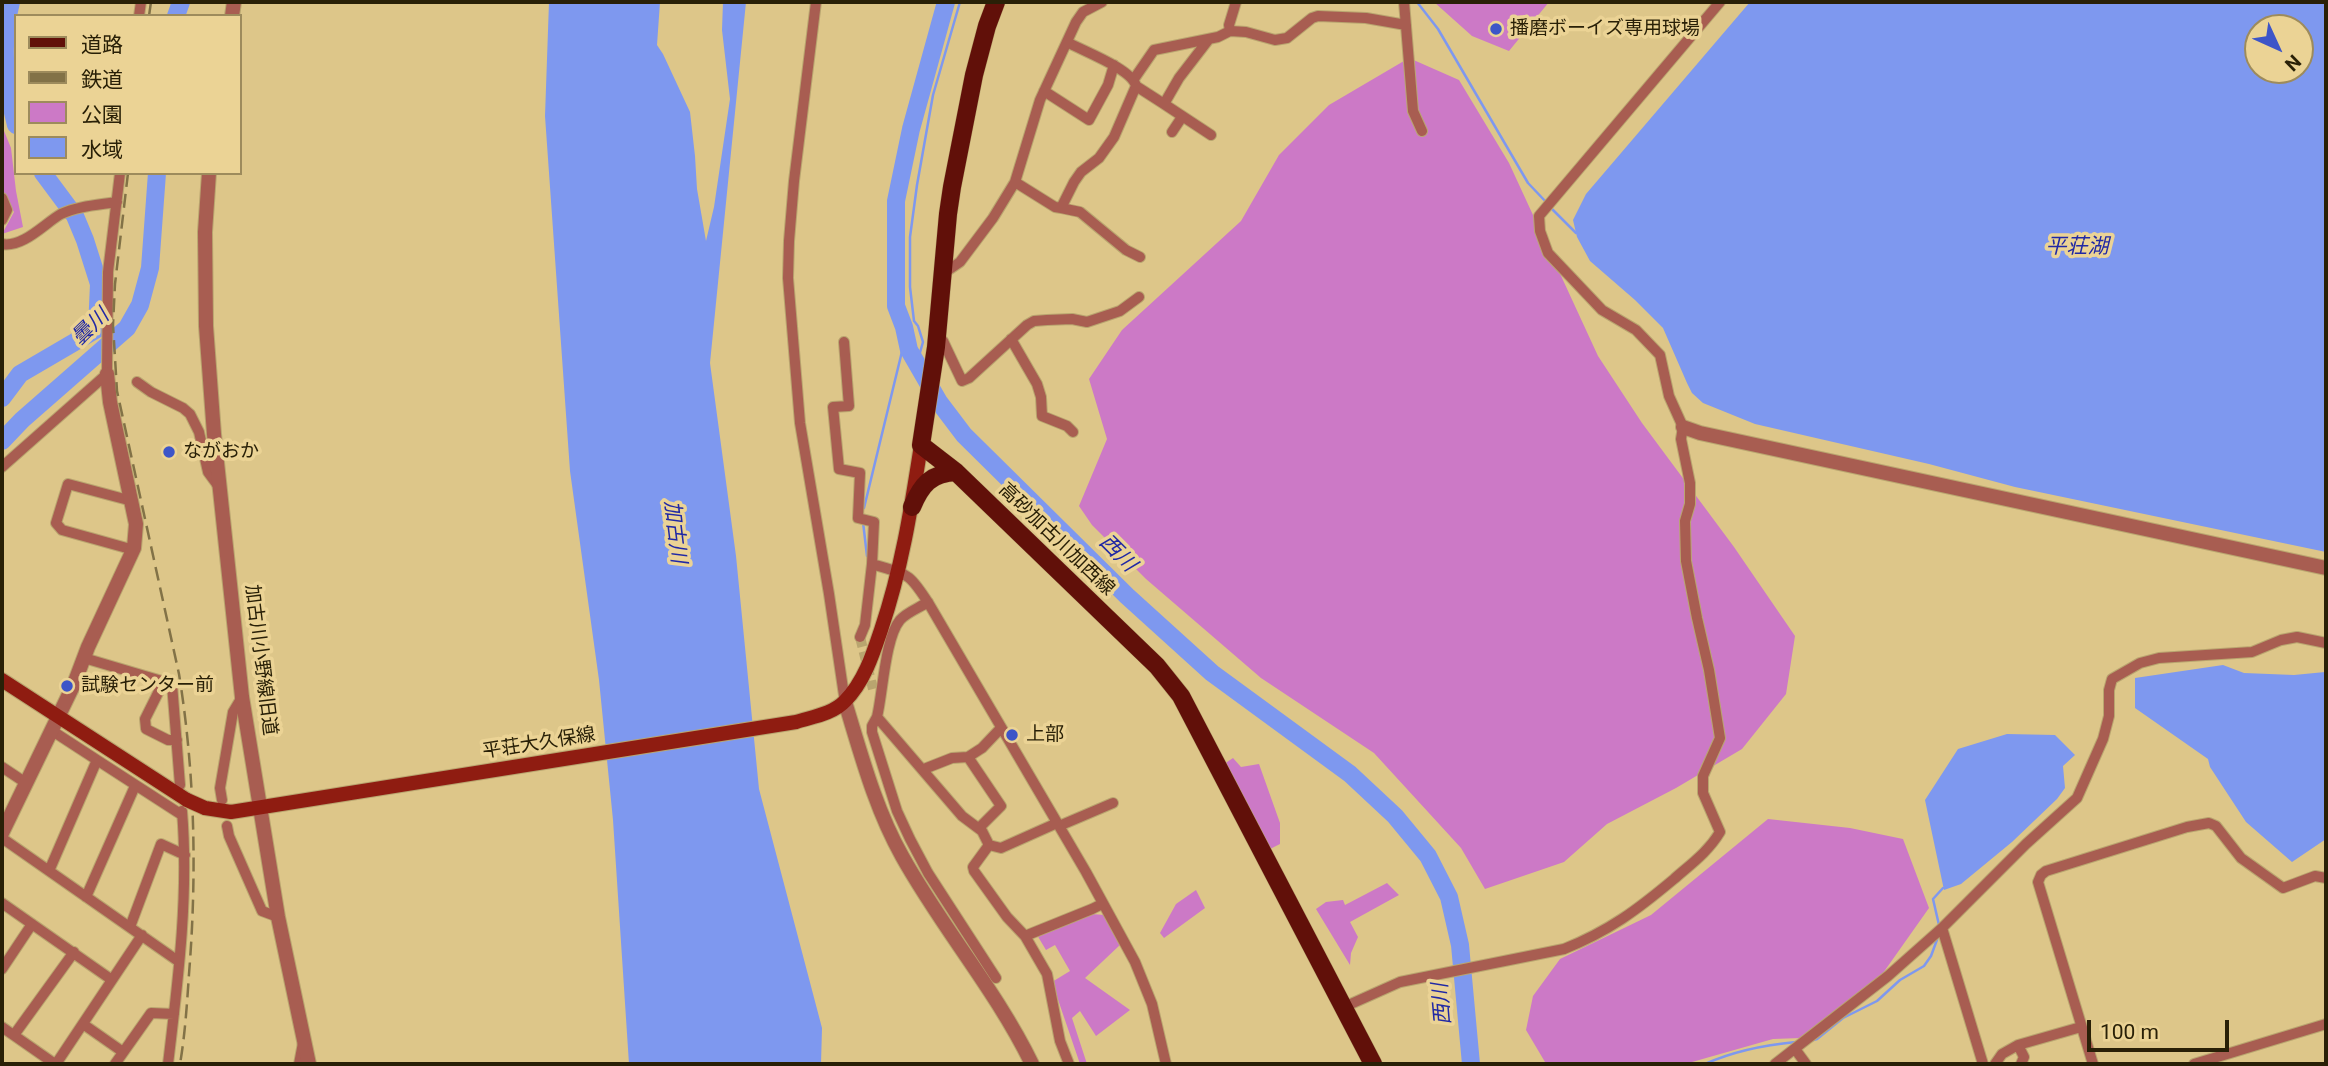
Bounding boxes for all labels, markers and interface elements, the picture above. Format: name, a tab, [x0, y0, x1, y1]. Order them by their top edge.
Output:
legend	[14, 14, 242, 175]
north arrow	[2244, 14, 2314, 84]
place label: 播磨ボーイズ専用球場	[1510, 18, 1700, 40]
marker: 播磨ボーイズ専用球場	[1488, 21, 1504, 37]
text: 道路	[81, 33, 123, 57]
text: N	[2280, 50, 2306, 76]
text: 鉄道	[81, 68, 123, 92]
text: 公園	[81, 103, 123, 127]
text: 水域	[81, 138, 123, 162]
water label: 平荘湖	[2046, 235, 2108, 261]
water label: 曇川	[67, 304, 115, 352]
place label: ながおか	[183, 441, 259, 463]
marker: ながおか	[161, 444, 177, 460]
street label: 高砂加古川加西線	[993, 479, 1119, 601]
water label: 加古川	[658, 499, 690, 565]
water label: 西川	[1093, 530, 1141, 578]
street label: 加古川小野線旧道	[239, 583, 281, 737]
place label: 試験センター前	[81, 675, 214, 697]
marker: 試験センター前	[59, 678, 75, 694]
street label: 平荘大久保線	[481, 724, 597, 764]
place label: 上部	[1026, 724, 1064, 746]
marker: 上部	[1004, 727, 1020, 743]
water label: 西川	[1429, 982, 1457, 1026]
scale bar	[2090, 1006, 2232, 1050]
text: 100 m	[2100, 1020, 2159, 1044]

